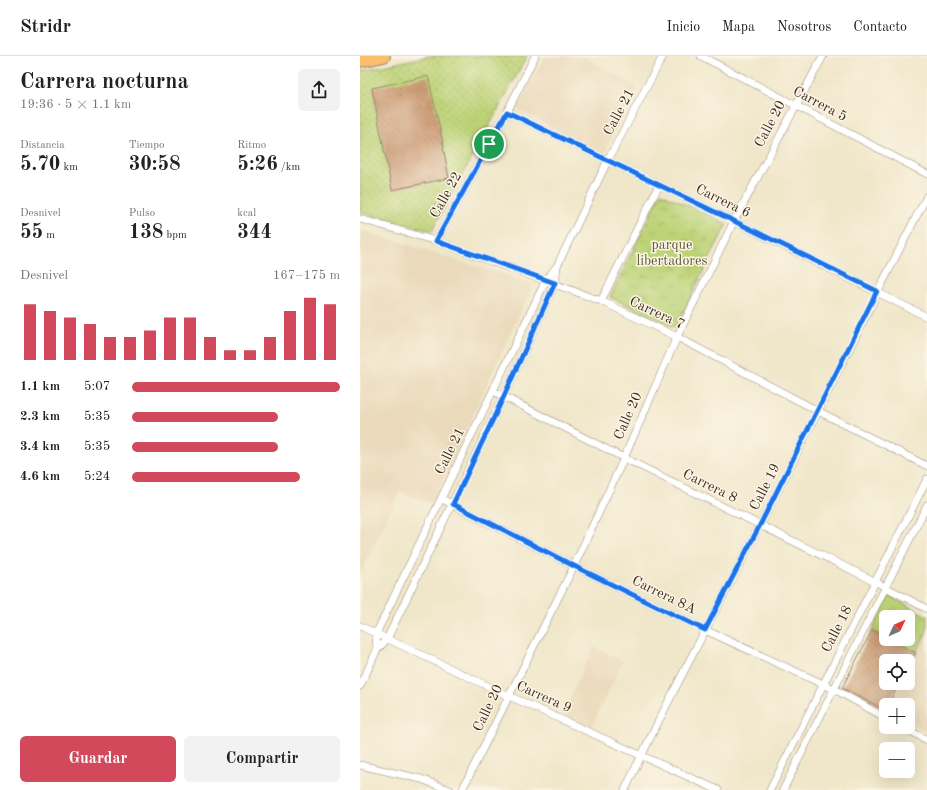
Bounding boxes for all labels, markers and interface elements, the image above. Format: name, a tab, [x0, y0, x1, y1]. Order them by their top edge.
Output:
text: Stridr	[20, 18, 71, 37]
text: Inicio	[666, 20, 700, 34]
text: Mapa	[722, 20, 755, 34]
text: Nosotros	[777, 20, 831, 34]
text: Contacto	[853, 20, 907, 34]
button: share	[298, 69, 340, 111]
text: Carrera nocturna	[20, 71, 189, 93]
street label: Carrera 5	[791, 84, 849, 124]
street label: Calle 21	[601, 86, 637, 138]
text: 19:36 · 5 × 1.1 km	[20, 98, 131, 111]
street label: Calle 20	[752, 98, 788, 150]
pin	[472, 127, 506, 161]
icon: arrive	[478, 133, 500, 155]
text: Distancia	[20, 140, 65, 151]
text: Tiempo	[129, 140, 164, 151]
text: Ritmo	[237, 140, 266, 151]
text: 5.70	[20, 155, 60, 175]
text: 30:58	[129, 155, 181, 175]
text: 5:26	[237, 155, 278, 175]
text: km	[60, 162, 78, 173]
text: /km	[278, 162, 300, 173]
street label: Calle 22	[428, 170, 464, 220]
street label: Carrera 6	[693, 182, 753, 220]
text: Desnivel	[20, 208, 61, 219]
text: Pulso	[129, 208, 155, 219]
text: kcal	[237, 208, 256, 219]
text: 55	[20, 223, 43, 243]
text: 138	[129, 223, 163, 243]
text: 344	[237, 223, 272, 243]
text: m	[43, 230, 55, 241]
text: bpm	[163, 230, 187, 241]
park label: parque libertadores	[636, 238, 708, 268]
text: Desnivel	[20, 269, 68, 282]
text: 167–175 m	[273, 269, 340, 282]
street label: Carrera 7	[627, 294, 687, 332]
text: 1.1 km	[20, 380, 60, 393]
text: 5:07	[84, 380, 110, 393]
street label: Calle 20	[611, 390, 645, 442]
text: 2.3 km	[20, 410, 60, 423]
text: 5:35	[84, 410, 110, 423]
street label: Calle 21	[433, 425, 467, 477]
text: 3.4 km	[20, 440, 60, 453]
text: 5:35	[84, 440, 110, 453]
street label: Calle 19	[747, 461, 783, 513]
street label: Carrera 8	[680, 467, 740, 505]
text: 4.6 km	[20, 470, 60, 483]
text: 5:24	[84, 470, 110, 483]
street label: Carrera 8A	[630, 573, 699, 617]
street label: Calle 18	[819, 603, 855, 655]
north arrow	[879, 610, 915, 646]
map controls	[879, 610, 915, 778]
button: locate	[879, 654, 915, 690]
street label: Carrera 9	[514, 679, 574, 715]
street label: Calle 20	[471, 682, 505, 734]
button: +	[879, 698, 915, 734]
button: Guardar	[20, 736, 176, 782]
button: Compartir	[184, 736, 340, 782]
button: −	[879, 742, 915, 778]

